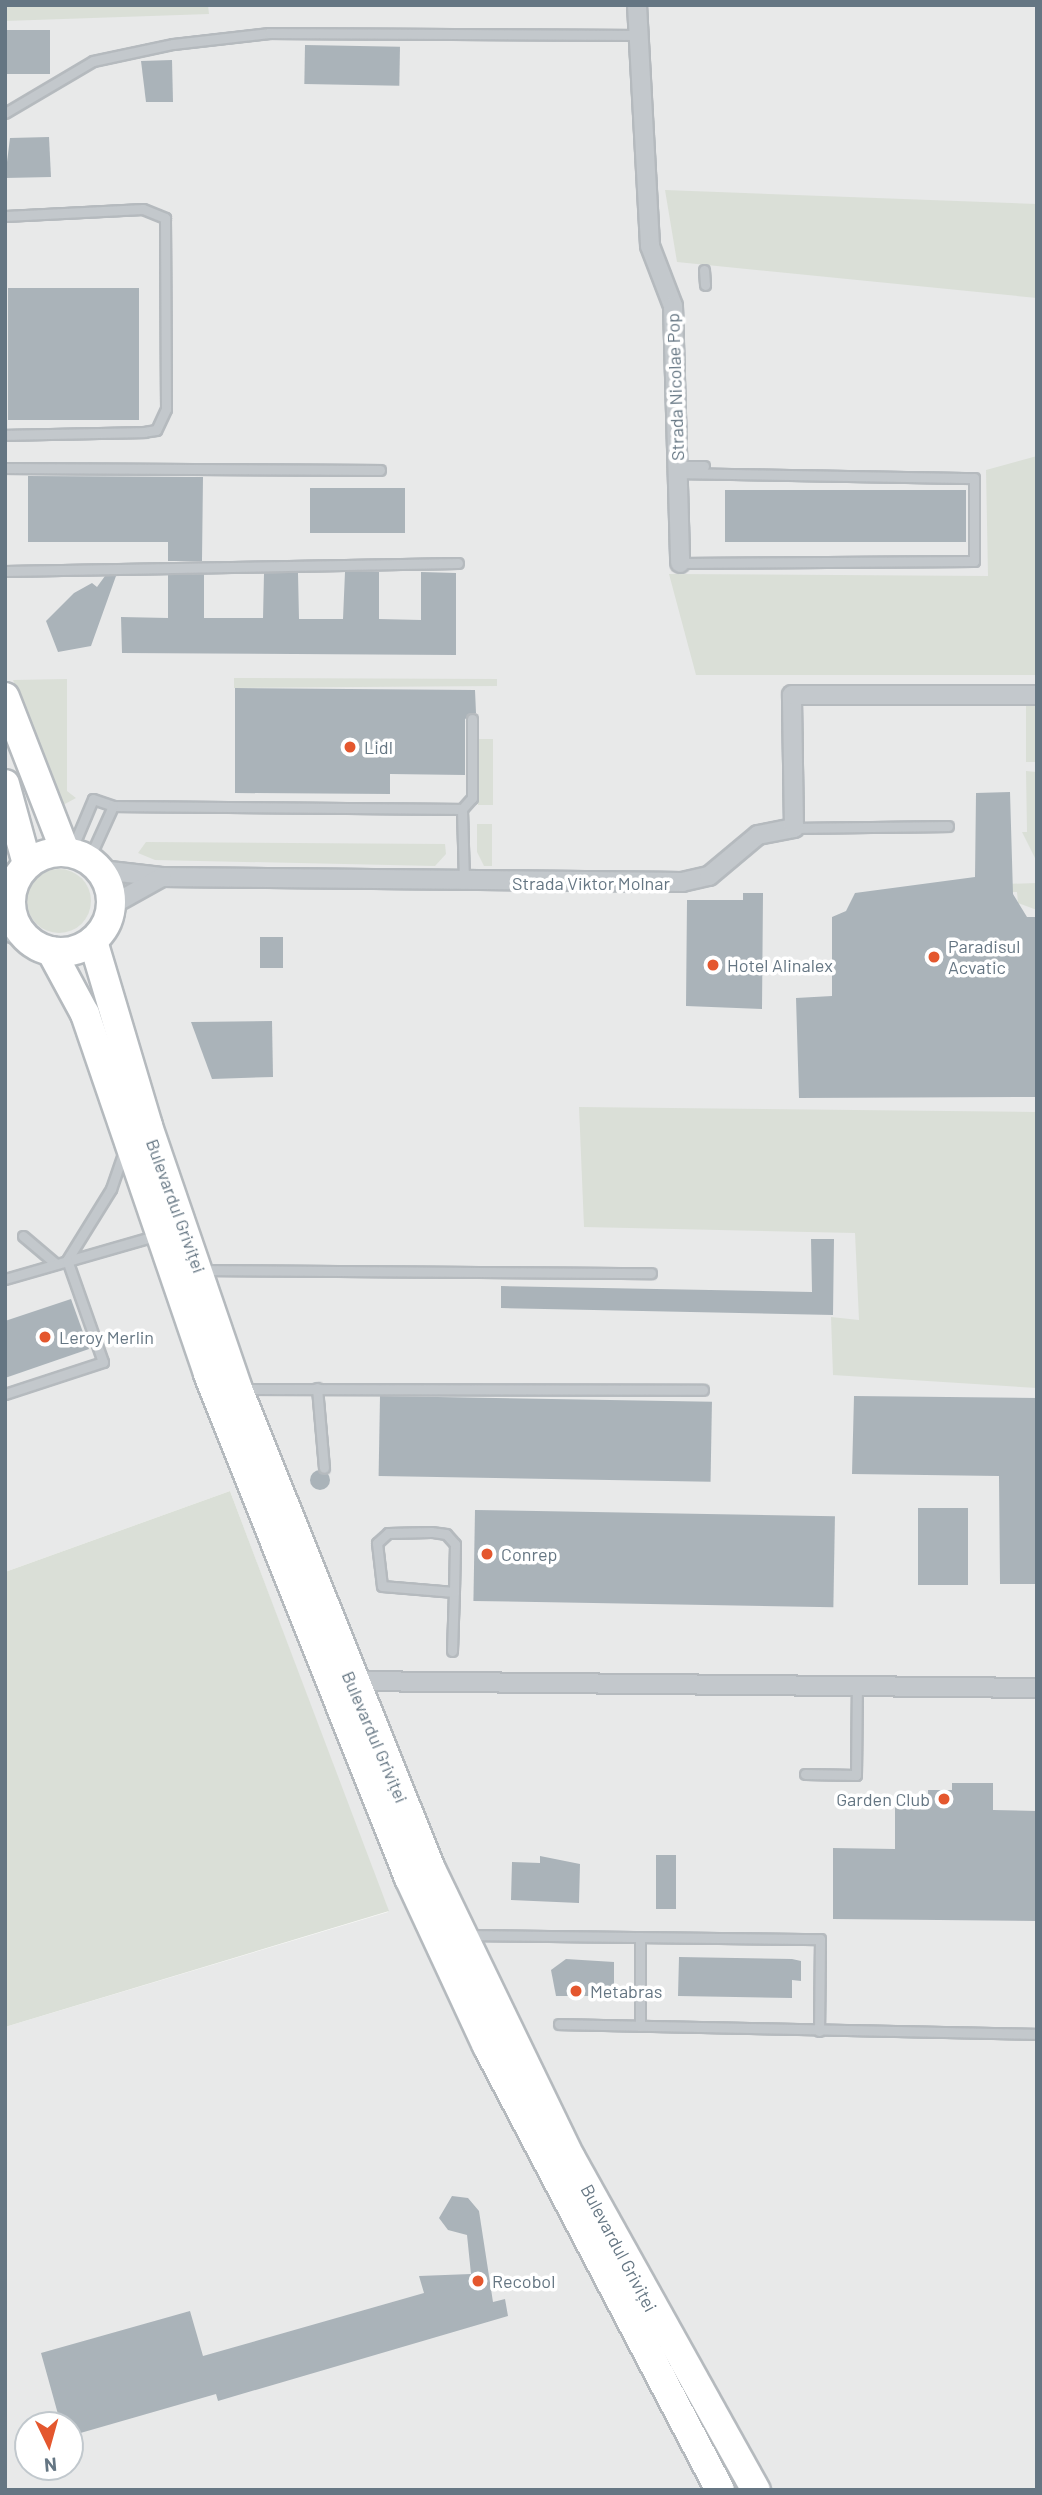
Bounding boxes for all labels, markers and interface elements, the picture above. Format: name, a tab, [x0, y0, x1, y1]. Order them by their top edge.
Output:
street label: Strada Nicolae Pop	[662, 313, 688, 461]
place label: Lidl	[364, 736, 393, 758]
marker: Lidl	[342, 739, 358, 755]
street label: Strada Viktor Molnar	[512, 872, 670, 894]
place label: Paradisul Acvatic	[948, 936, 1020, 978]
marker: Paradisul Acvatic	[926, 949, 942, 965]
place label: Hotel Alinalex	[727, 954, 833, 976]
marker: Hotel Alinalex	[705, 957, 721, 973]
street label: Bulevardul Griviței	[142, 1136, 210, 1276]
place label: Leroy Merlin	[59, 1326, 154, 1348]
marker: Leroy Merlin	[37, 1329, 53, 1345]
place label: Conrep	[501, 1543, 557, 1565]
marker: Conrep	[479, 1546, 495, 1562]
street label: Bulevardul Griviței	[337, 1668, 413, 1806]
place label: Garden Club	[836, 1788, 930, 1810]
marker: Garden Club	[936, 1791, 952, 1807]
place label: Metabras	[590, 1980, 662, 2002]
marker: Metabras	[568, 1983, 584, 1999]
street label: Bulevardul Griviței	[576, 2181, 662, 2315]
place label: Recobol	[492, 2270, 555, 2292]
marker: Recobol	[470, 2273, 486, 2289]
north arrow	[14, 2411, 84, 2481]
text: N	[43, 2453, 58, 2477]

